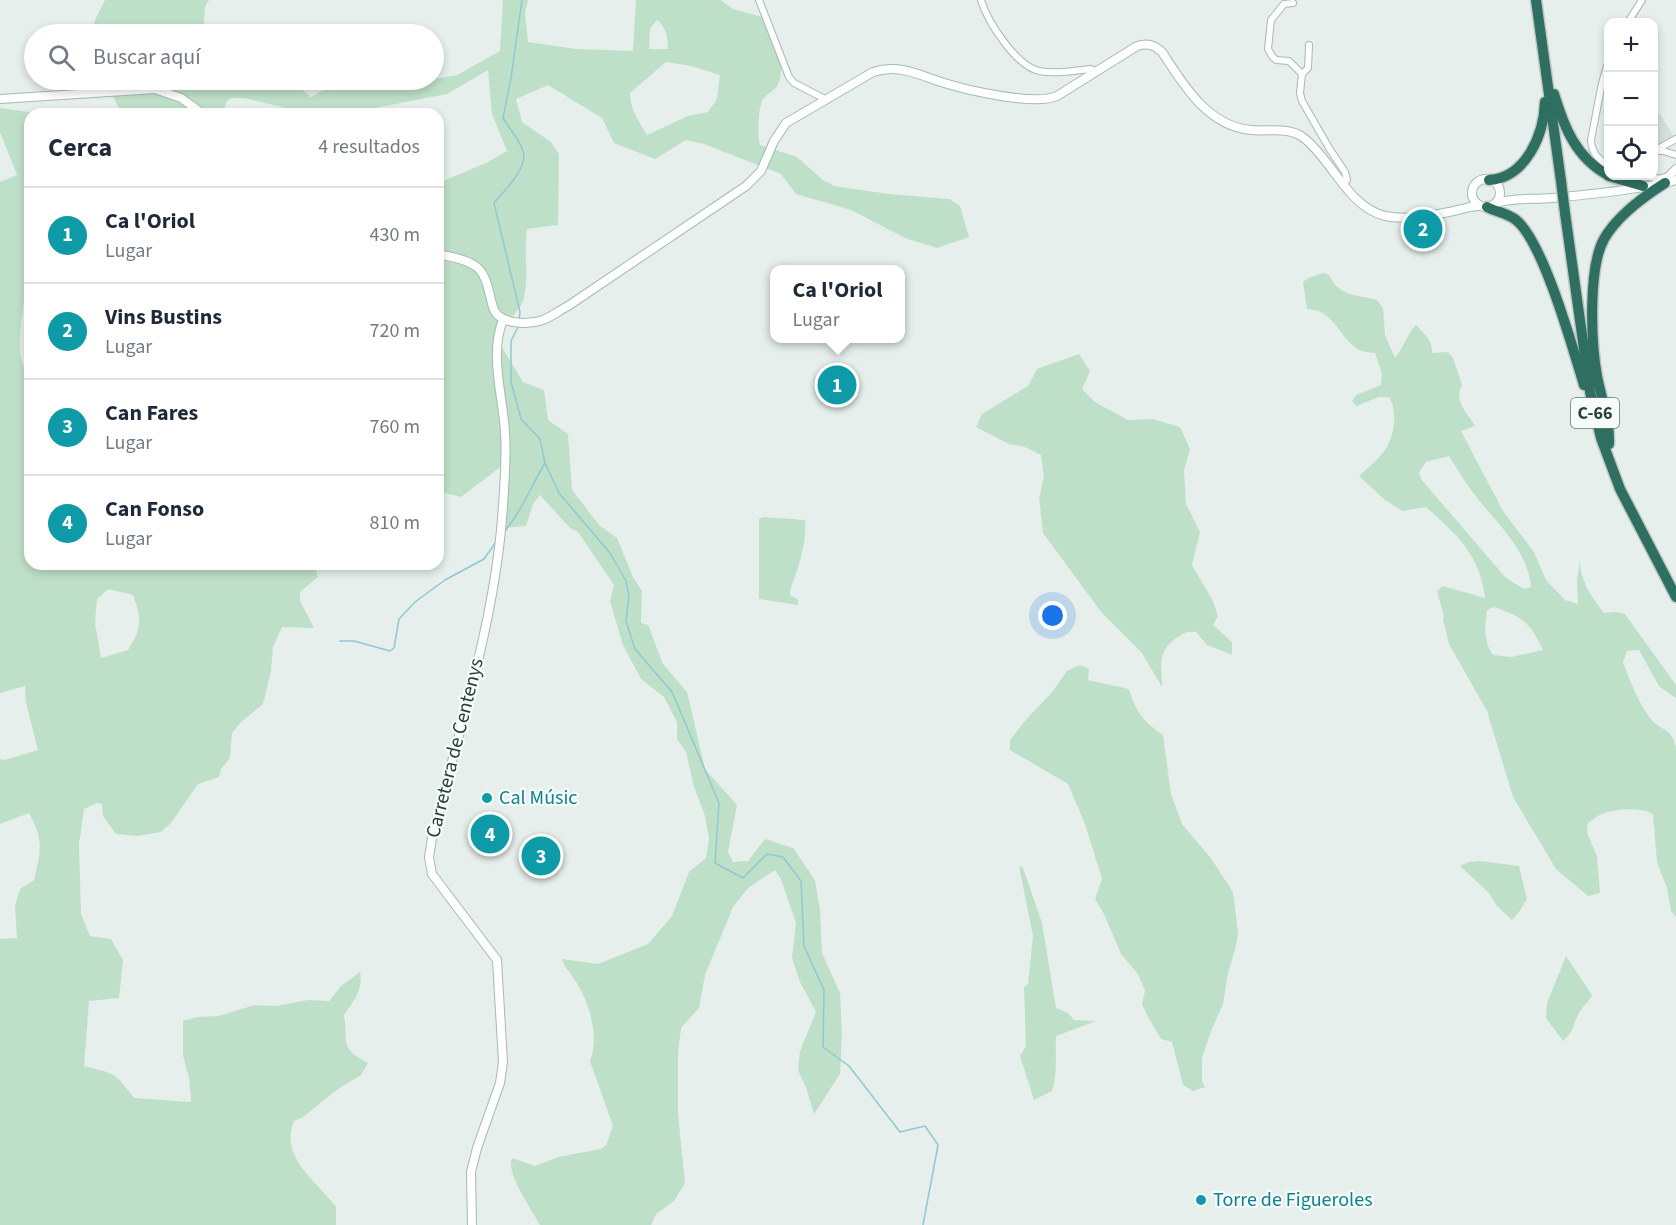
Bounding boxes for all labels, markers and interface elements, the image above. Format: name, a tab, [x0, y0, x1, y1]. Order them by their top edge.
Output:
map controls	[1604, 18, 1658, 180]
button: +	[1604, 18, 1658, 72]
search box	[24, 24, 444, 90]
icon: search	[45, 41, 78, 74]
text: Buscar aquí	[93, 41, 201, 73]
button: −	[1604, 72, 1658, 126]
button: locate	[1604, 126, 1658, 180]
text: Cerca	[48, 129, 112, 166]
text: 4 resultados	[318, 133, 420, 161]
text: Ca l'Oriol	[105, 205, 195, 237]
pin: 2	[1404, 206, 1442, 252]
text: 1	[62, 221, 73, 249]
text: 430 m	[370, 221, 420, 249]
text: Lugar	[105, 237, 152, 265]
popup	[770, 265, 905, 343]
text: Ca l'Oriol	[792, 274, 883, 306]
text: Vins Bustins	[105, 301, 222, 333]
text: Lugar	[792, 306, 840, 334]
text: 2	[62, 317, 73, 345]
text: 720 m	[370, 317, 420, 345]
text: Lugar	[105, 333, 152, 361]
pin: 1	[818, 362, 856, 408]
text: Can Fares	[105, 397, 198, 429]
road number: C-66	[1571, 398, 1619, 428]
text: 3	[62, 413, 73, 441]
text: 760 m	[370, 413, 420, 441]
text: Lugar	[105, 429, 152, 457]
text: Can Fonso	[105, 493, 204, 525]
text: 4	[62, 509, 73, 537]
text: 810 m	[370, 509, 420, 537]
text: Lugar	[105, 525, 152, 553]
your location	[1038, 601, 1067, 630]
street label: Carretera de Centenys	[419, 655, 491, 841]
place label: Cal Músic	[499, 784, 577, 812]
marker: Cal Músic	[480, 791, 494, 805]
pin: 4	[470, 812, 510, 856]
pin: 3	[522, 834, 560, 878]
place label: Torre de Figueroles	[1213, 1186, 1373, 1214]
marker: Torre de Figueroles	[1194, 1193, 1208, 1207]

